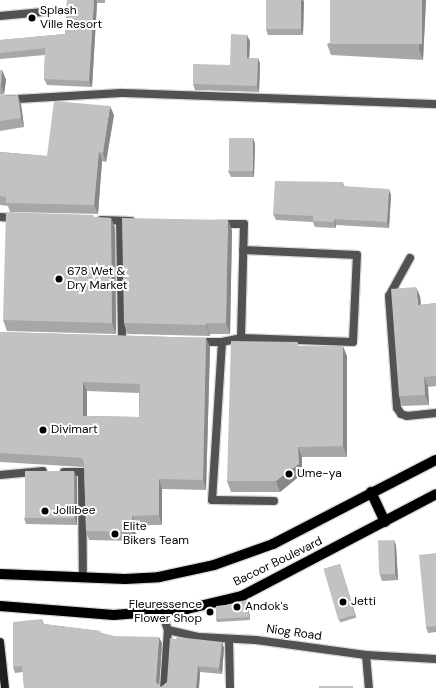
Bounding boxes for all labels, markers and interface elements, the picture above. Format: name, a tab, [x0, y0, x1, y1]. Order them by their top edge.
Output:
place label: Splash Ville Resort	[40, 4, 102, 32]
marker: Splash Ville Resort	[27, 13, 37, 23]
place label: 678 Wet & Dry Market	[67, 265, 128, 293]
marker: 678 Wet & Dry Market	[54, 274, 64, 284]
place label: Divimart	[51, 423, 98, 437]
marker: Divimart	[38, 425, 48, 435]
place label: Ume-ya	[297, 467, 342, 481]
marker: Ume-ya	[284, 469, 294, 479]
place label: Jollibee	[53, 504, 96, 518]
marker: Jollibee	[40, 506, 50, 516]
place label: Elite Bikers Team	[123, 520, 189, 548]
marker: Elite Bikers Team	[110, 529, 120, 539]
street label: Bacoor Boulevard	[231, 534, 325, 590]
place label: Jetti	[351, 595, 376, 609]
marker: Jetti	[338, 597, 348, 607]
place label: Fleuressence Flower Shop	[129, 598, 202, 626]
place label: Andok's	[245, 600, 288, 614]
marker: Andok's	[232, 602, 242, 612]
marker: Fleuressence Flower Shop	[205, 607, 215, 617]
street label: Niog Road	[265, 622, 323, 644]

